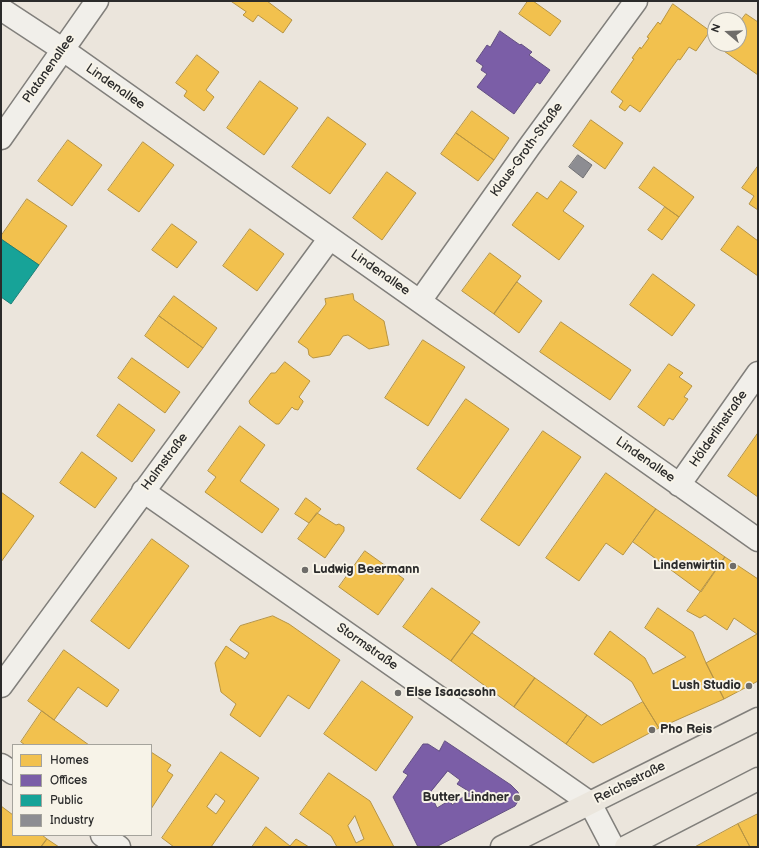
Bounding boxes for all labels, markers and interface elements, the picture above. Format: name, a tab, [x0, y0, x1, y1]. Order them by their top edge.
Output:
north arrow	[707, 12, 747, 52]
text: N	[709, 22, 724, 34]
street label: Platanenallee	[20, 32, 78, 106]
street label: Lindenallee	[82, 61, 148, 113]
street label: Klaus-Groth-Straße	[487, 100, 567, 200]
street label: Lindenallee	[347, 247, 413, 299]
street label: Hölderlinstraße	[687, 388, 751, 470]
street label: Halmstraße	[138, 430, 192, 494]
street label: Lindenallee	[612, 434, 678, 486]
place label: Lindenwirtin	[653, 558, 725, 574]
marker: Lindenwirtin	[728, 561, 738, 571]
place label: Ludwig Beermann	[313, 562, 420, 578]
marker: Ludwig Beermann	[300, 565, 310, 575]
street label: Stormstraße	[333, 620, 401, 674]
place label: Lush Studio	[672, 678, 741, 694]
marker: Lush Studio	[744, 681, 754, 691]
place label: Else Isaacsohn	[406, 685, 496, 701]
marker: Else Isaacsohn	[393, 688, 403, 698]
place label: Pho Reis	[660, 722, 712, 738]
marker: Pho Reis	[647, 725, 657, 735]
legend	[12, 744, 152, 836]
text: Homes	[50, 753, 89, 768]
street label: Reichsstraße	[592, 758, 668, 808]
text: Offices	[50, 773, 87, 788]
place label: Butter Lindner	[422, 790, 509, 806]
text: Public	[50, 793, 83, 808]
marker: Butter Lindner	[512, 793, 522, 803]
text: Industry	[50, 813, 94, 828]

